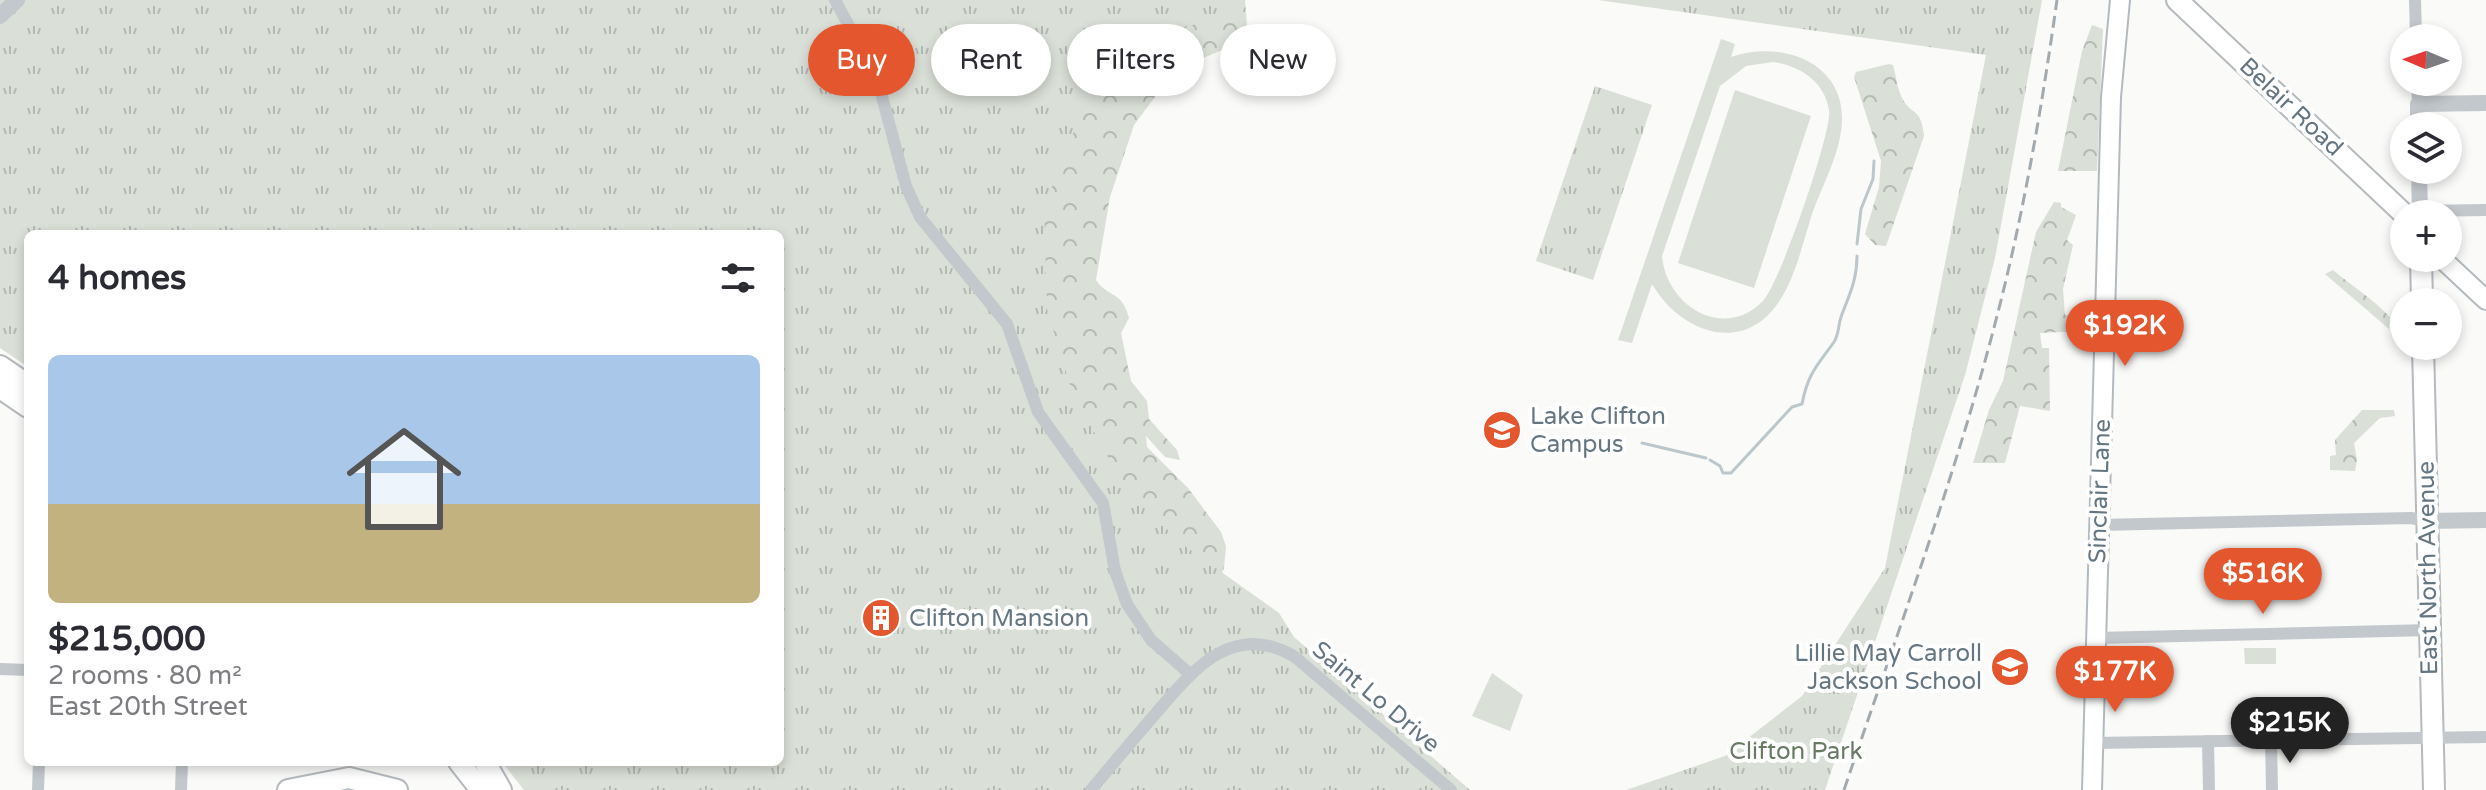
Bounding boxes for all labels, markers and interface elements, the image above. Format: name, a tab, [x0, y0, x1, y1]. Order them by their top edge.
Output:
chip: Buy	[808, 24, 915, 96]
chip: Rent	[931, 24, 1051, 96]
chip: Filters	[1067, 24, 1204, 96]
chip: New	[1220, 24, 1336, 96]
north arrow	[2390, 24, 2462, 96]
map controls	[2390, 24, 2462, 360]
street label: Belair Road	[2233, 52, 2349, 162]
button: layers	[2390, 112, 2462, 184]
button: +	[2390, 200, 2462, 272]
icon: filters	[716, 256, 760, 300]
text: 4 homes	[48, 258, 186, 299]
button: −	[2390, 288, 2462, 360]
pin: $192K	[2069, 300, 2181, 368]
text: $192K	[2084, 310, 2166, 341]
place label: Lake Clifton Campus	[1530, 402, 1666, 459]
icon: home	[332, 407, 476, 551]
school or university icon: Lake Clifton Campus	[1481, 409, 1523, 451]
street label: Sinclair Lane	[2083, 418, 2117, 564]
street label: East North Avenue	[2412, 461, 2444, 675]
pin: $516K	[2207, 548, 2319, 616]
text: $516K	[2222, 558, 2304, 589]
building icon: Clifton Mansion	[860, 597, 902, 639]
place label: Clifton Mansion	[909, 604, 1089, 633]
text: $215,000	[48, 619, 206, 660]
street label: Saint Lo Drive	[1306, 635, 1446, 759]
place label: Lillie May Carroll Jackson School	[1794, 639, 1982, 696]
school or university icon: Lillie May Carroll Jackson School	[1989, 646, 2031, 688]
pin: $177K	[2059, 646, 2171, 714]
text: $177K	[2074, 656, 2156, 687]
text: 2 rooms · 80 m²	[48, 660, 242, 691]
text: East 20th Street	[48, 691, 248, 722]
pin: $215K	[2234, 697, 2346, 765]
text: $215K	[2249, 707, 2331, 738]
park label: Clifton Park	[1729, 737, 1863, 766]

